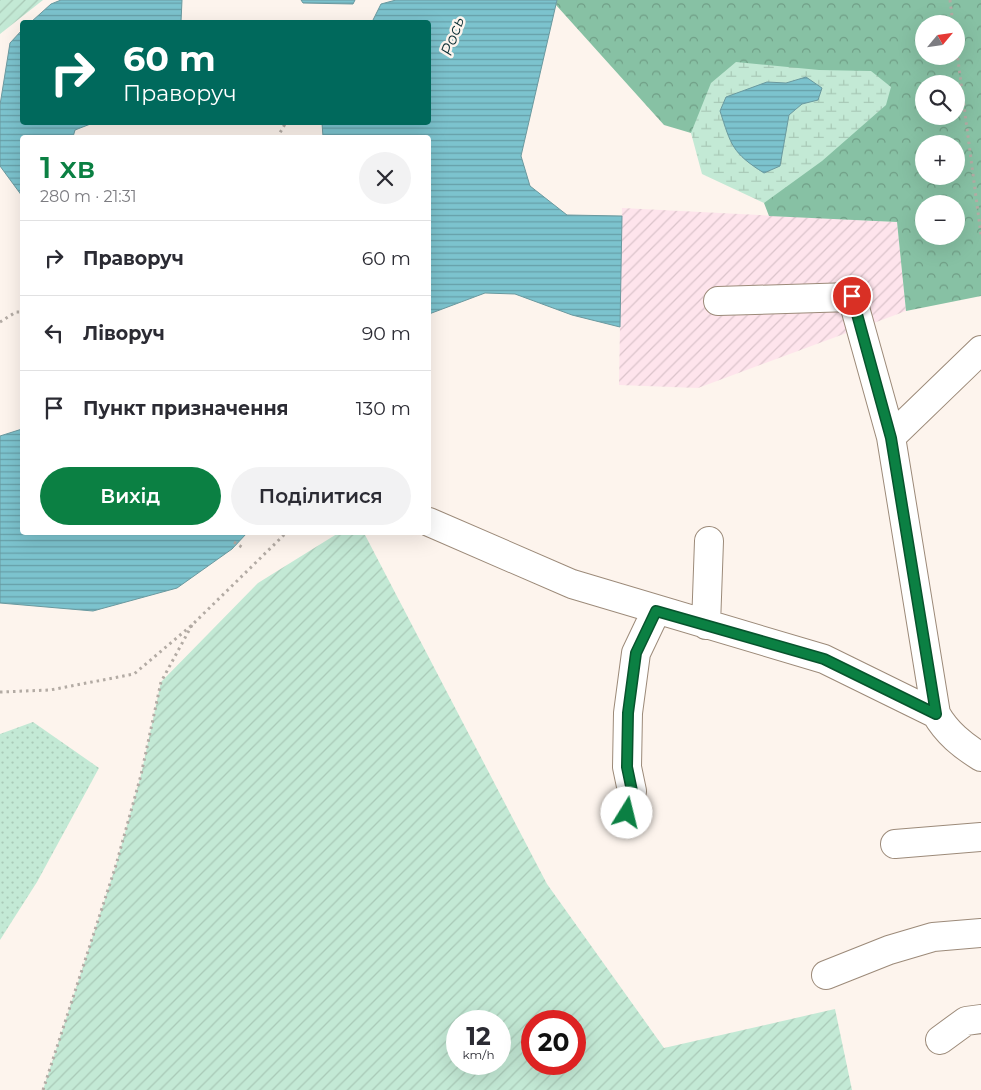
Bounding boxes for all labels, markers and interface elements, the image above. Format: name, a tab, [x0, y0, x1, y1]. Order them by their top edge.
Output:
water label: Рось	[437, 14, 468, 58]
north arrow	[915, 15, 965, 65]
map controls	[915, 15, 965, 245]
text: 60 m	[123, 37, 216, 80]
icon: right	[40, 40, 105, 105]
button: search	[915, 75, 965, 125]
text: Праворуч	[123, 80, 237, 107]
button: +	[915, 135, 965, 185]
text: 1 хв	[40, 149, 95, 186]
button: close	[359, 152, 411, 204]
text: 280 m · 21:31	[40, 187, 137, 206]
button: −	[915, 195, 965, 245]
icon: right	[40, 244, 68, 272]
text: Праворуч	[83, 247, 184, 270]
text: 60 m	[362, 247, 411, 270]
pin	[831, 275, 873, 317]
icon: arrive	[838, 282, 866, 310]
icon: left	[40, 319, 68, 347]
text: Ліворуч	[83, 322, 165, 345]
text: 90 m	[362, 322, 411, 345]
icon: arrive	[40, 394, 68, 422]
text: Пункт призначення	[83, 397, 289, 420]
text: 130 m	[356, 397, 411, 420]
button: Вихід	[40, 467, 221, 525]
button: Поділитися	[231, 467, 411, 525]
position arrow	[600, 786, 652, 838]
speed limit sign: 20	[521, 1010, 586, 1075]
text: 12	[466, 1021, 491, 1051]
text: km/h	[462, 1047, 495, 1062]

